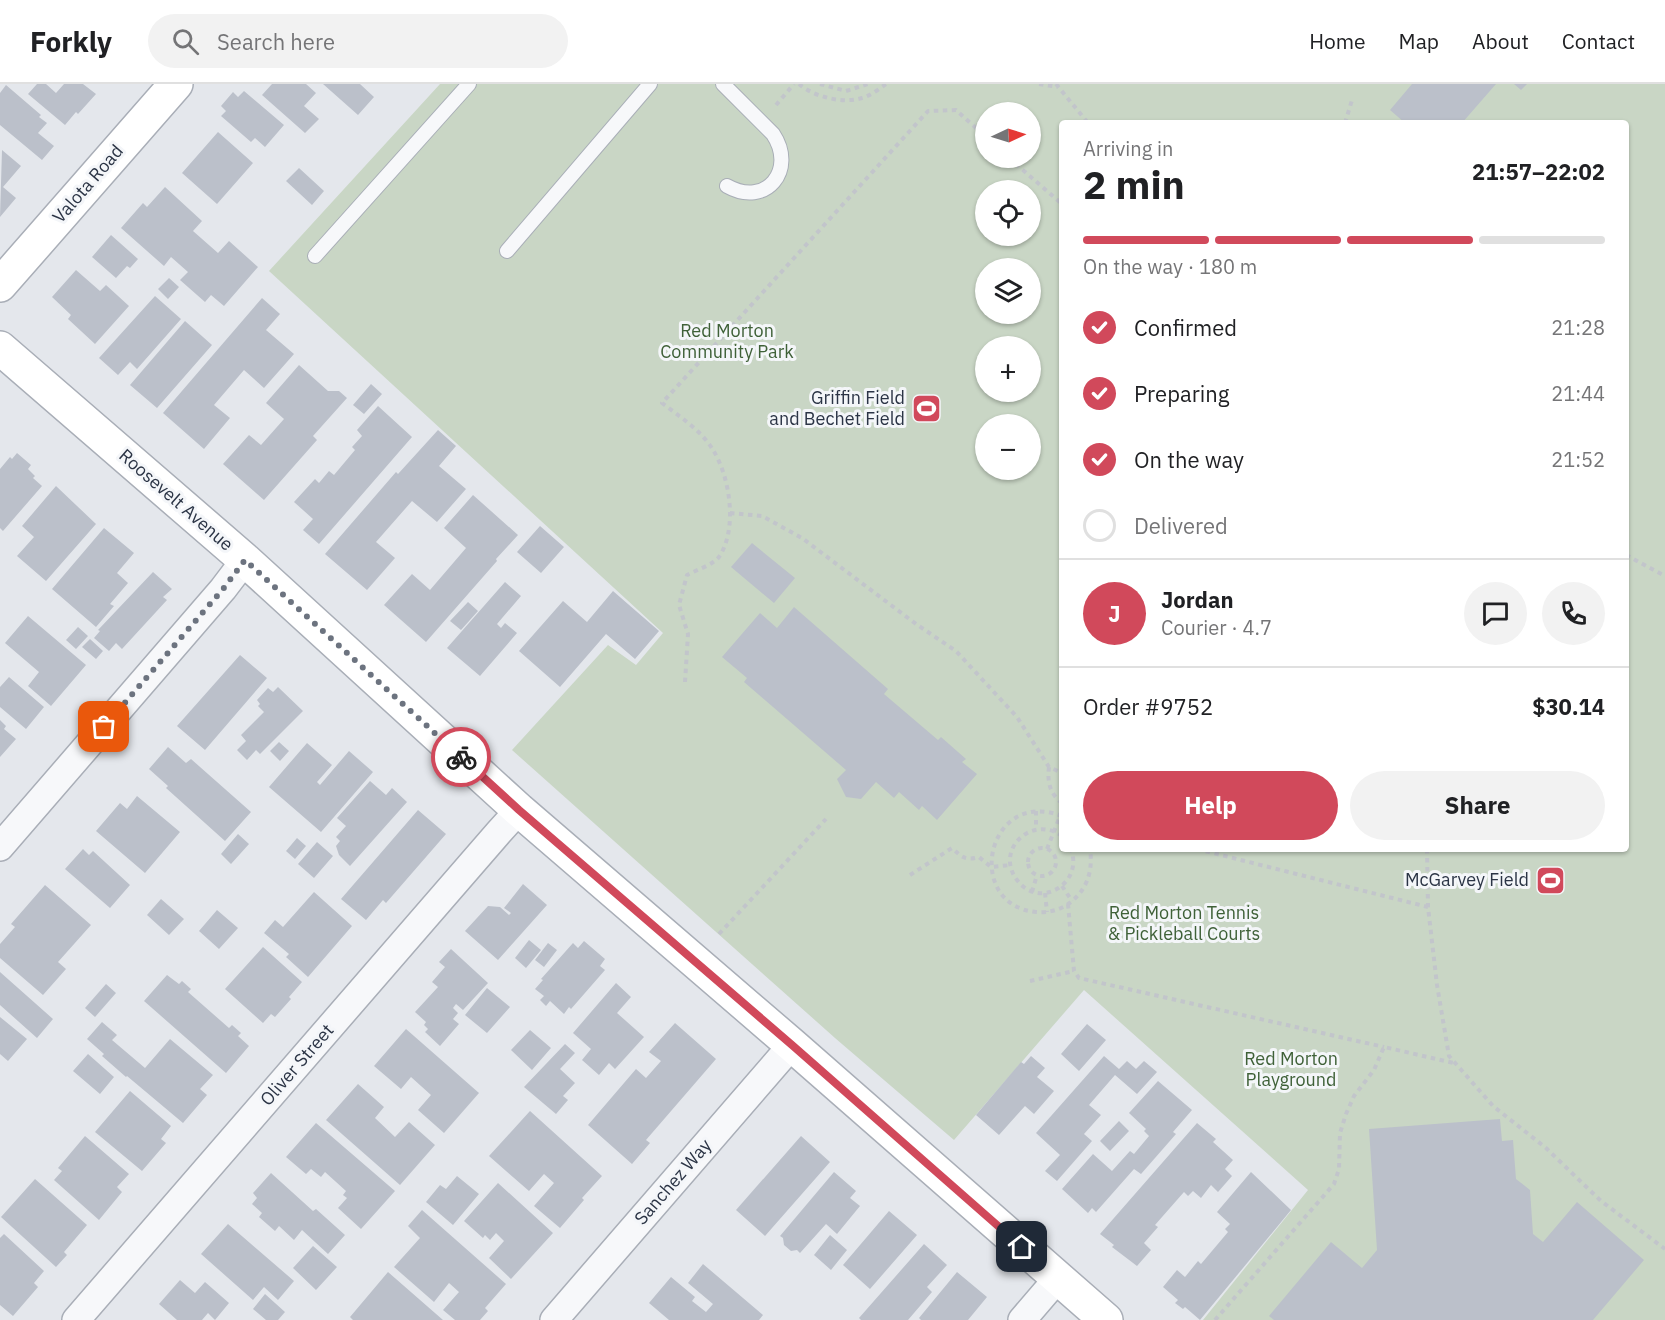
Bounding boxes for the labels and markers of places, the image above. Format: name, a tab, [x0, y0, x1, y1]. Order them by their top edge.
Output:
place label: Griffin Field and Bechet Field	[769, 386, 905, 430]
sports icon: Griffin Field and Bechet Field	[910, 392, 942, 424]
pin	[78, 701, 129, 752]
sports icon: McGarvey Field	[1534, 864, 1566, 896]
place label: McGarvey Field	[1405, 868, 1529, 891]
pin	[996, 1221, 1047, 1272]

